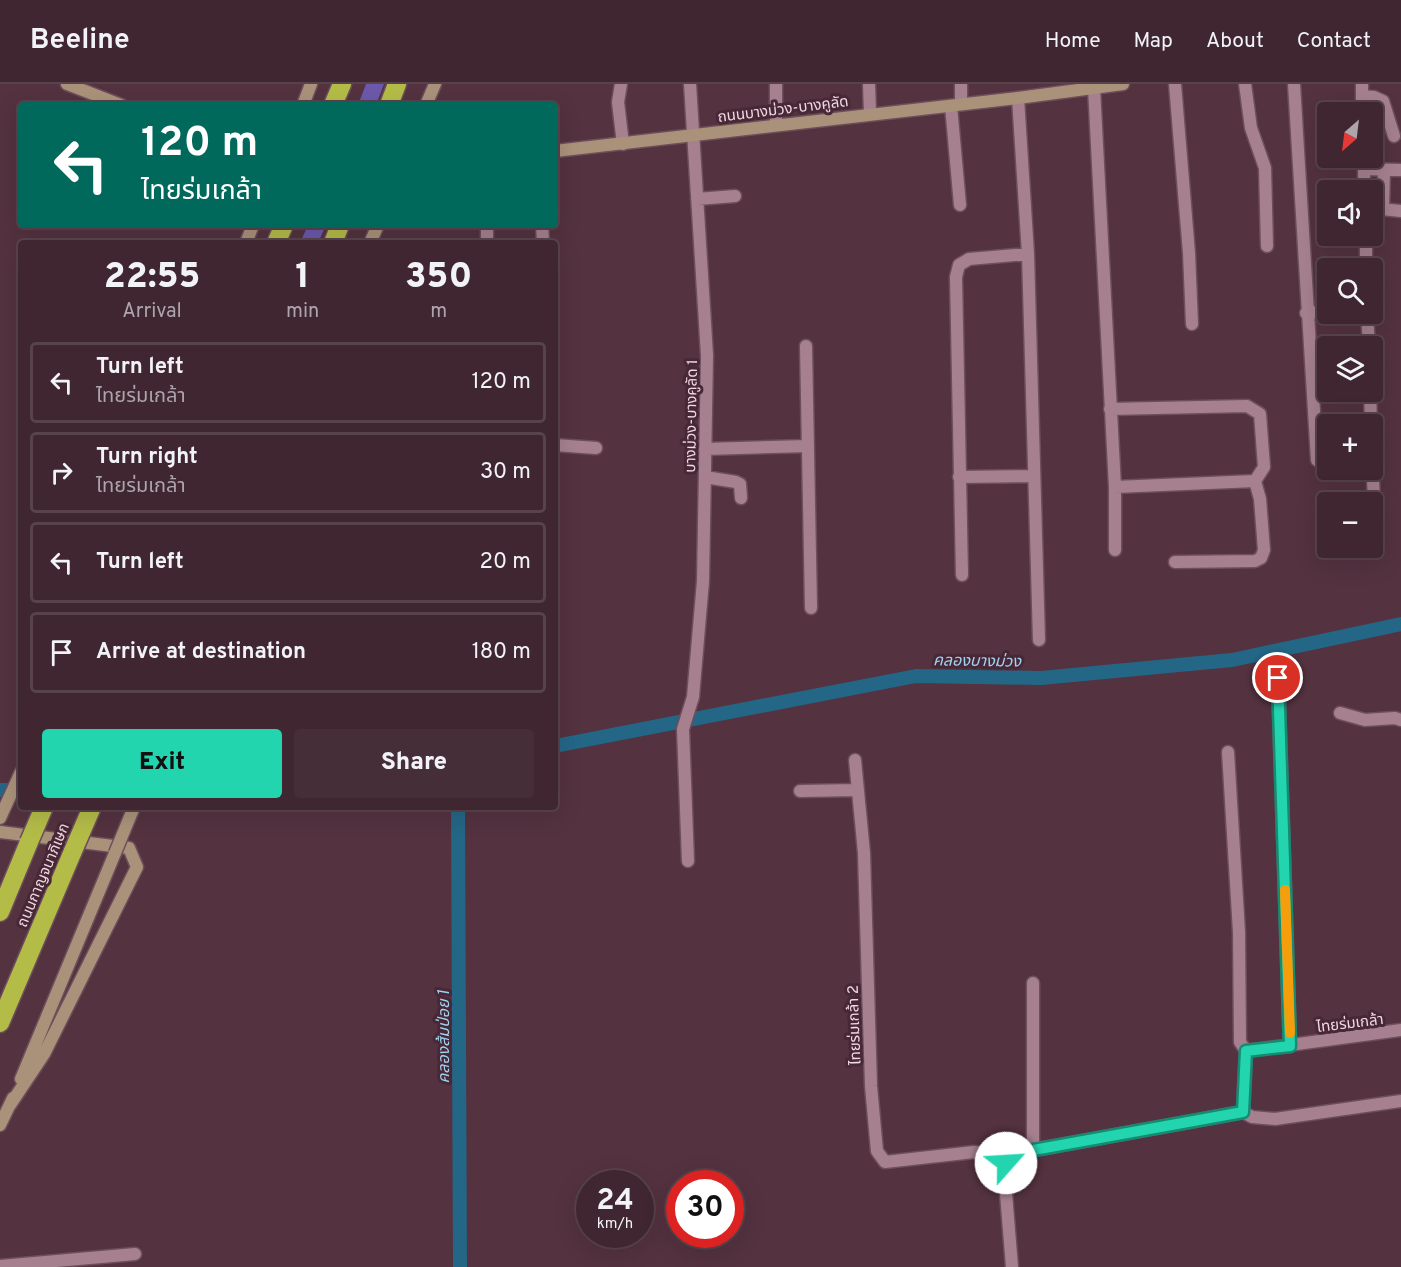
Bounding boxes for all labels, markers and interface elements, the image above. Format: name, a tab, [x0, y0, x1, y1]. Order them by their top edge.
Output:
text: Beeline	[30, 23, 130, 59]
text: Home	[1045, 28, 1101, 55]
text: Map	[1134, 28, 1173, 55]
text: About	[1206, 28, 1264, 55]
text: Contact	[1297, 28, 1371, 55]
street label: ถนนบางม่วง-บางคูลัด	[717, 92, 850, 128]
north arrow	[1317, 102, 1383, 168]
map controls	[1317, 102, 1383, 558]
text: 120 m	[141, 118, 258, 171]
icon: left	[42, 126, 120, 204]
text: ไทยร่มเกล้า	[141, 175, 262, 209]
button: sound	[1317, 180, 1383, 246]
text: 22:55	[104, 255, 200, 301]
text: 1	[295, 255, 310, 301]
text: 350	[405, 255, 472, 301]
button: search	[1317, 258, 1383, 324]
text: Arrival	[122, 299, 182, 325]
text: min	[286, 299, 319, 325]
text: m	[430, 299, 447, 325]
button: layers	[1317, 336, 1383, 402]
text: Turn left	[96, 354, 184, 381]
street label: บางม่วง-บางคูลัด 1	[681, 359, 703, 473]
icon: left	[45, 366, 78, 399]
text: 120 m	[471, 369, 531, 396]
text: ไทยร่มเกล้า	[96, 384, 186, 410]
button: +	[1317, 414, 1383, 480]
text: Turn right	[96, 444, 198, 471]
icon: right	[45, 456, 78, 489]
text: 30 m	[480, 459, 531, 486]
text: ไทยร่มเกล้า	[96, 474, 186, 500]
button: −	[1317, 492, 1383, 558]
icon: left	[45, 546, 78, 579]
text: Turn left	[96, 549, 184, 576]
text: 20 m	[480, 549, 531, 576]
icon: arrive	[45, 636, 78, 669]
text: Arrive at destination	[96, 639, 306, 666]
text: 180 m	[472, 639, 531, 666]
water label: คลองบางม่วง	[933, 651, 1022, 673]
pin	[1252, 652, 1303, 703]
icon: arrive	[1261, 661, 1294, 694]
button: Exit	[42, 729, 282, 798]
button: Share	[294, 729, 534, 798]
street label: ถนนกาญจนาภิเษก	[14, 821, 75, 931]
street label: ไทยร่มเกล้า 2	[844, 985, 866, 1066]
water label: คลองส้มป่อย 1	[435, 990, 455, 1084]
street label: ไทยร่มเกล้า	[1315, 1010, 1385, 1038]
position arrow	[974, 1131, 1038, 1195]
speed limit sign: 30	[666, 1170, 744, 1248]
text: 24	[596, 1183, 634, 1220]
text: km/h	[597, 1215, 633, 1234]

